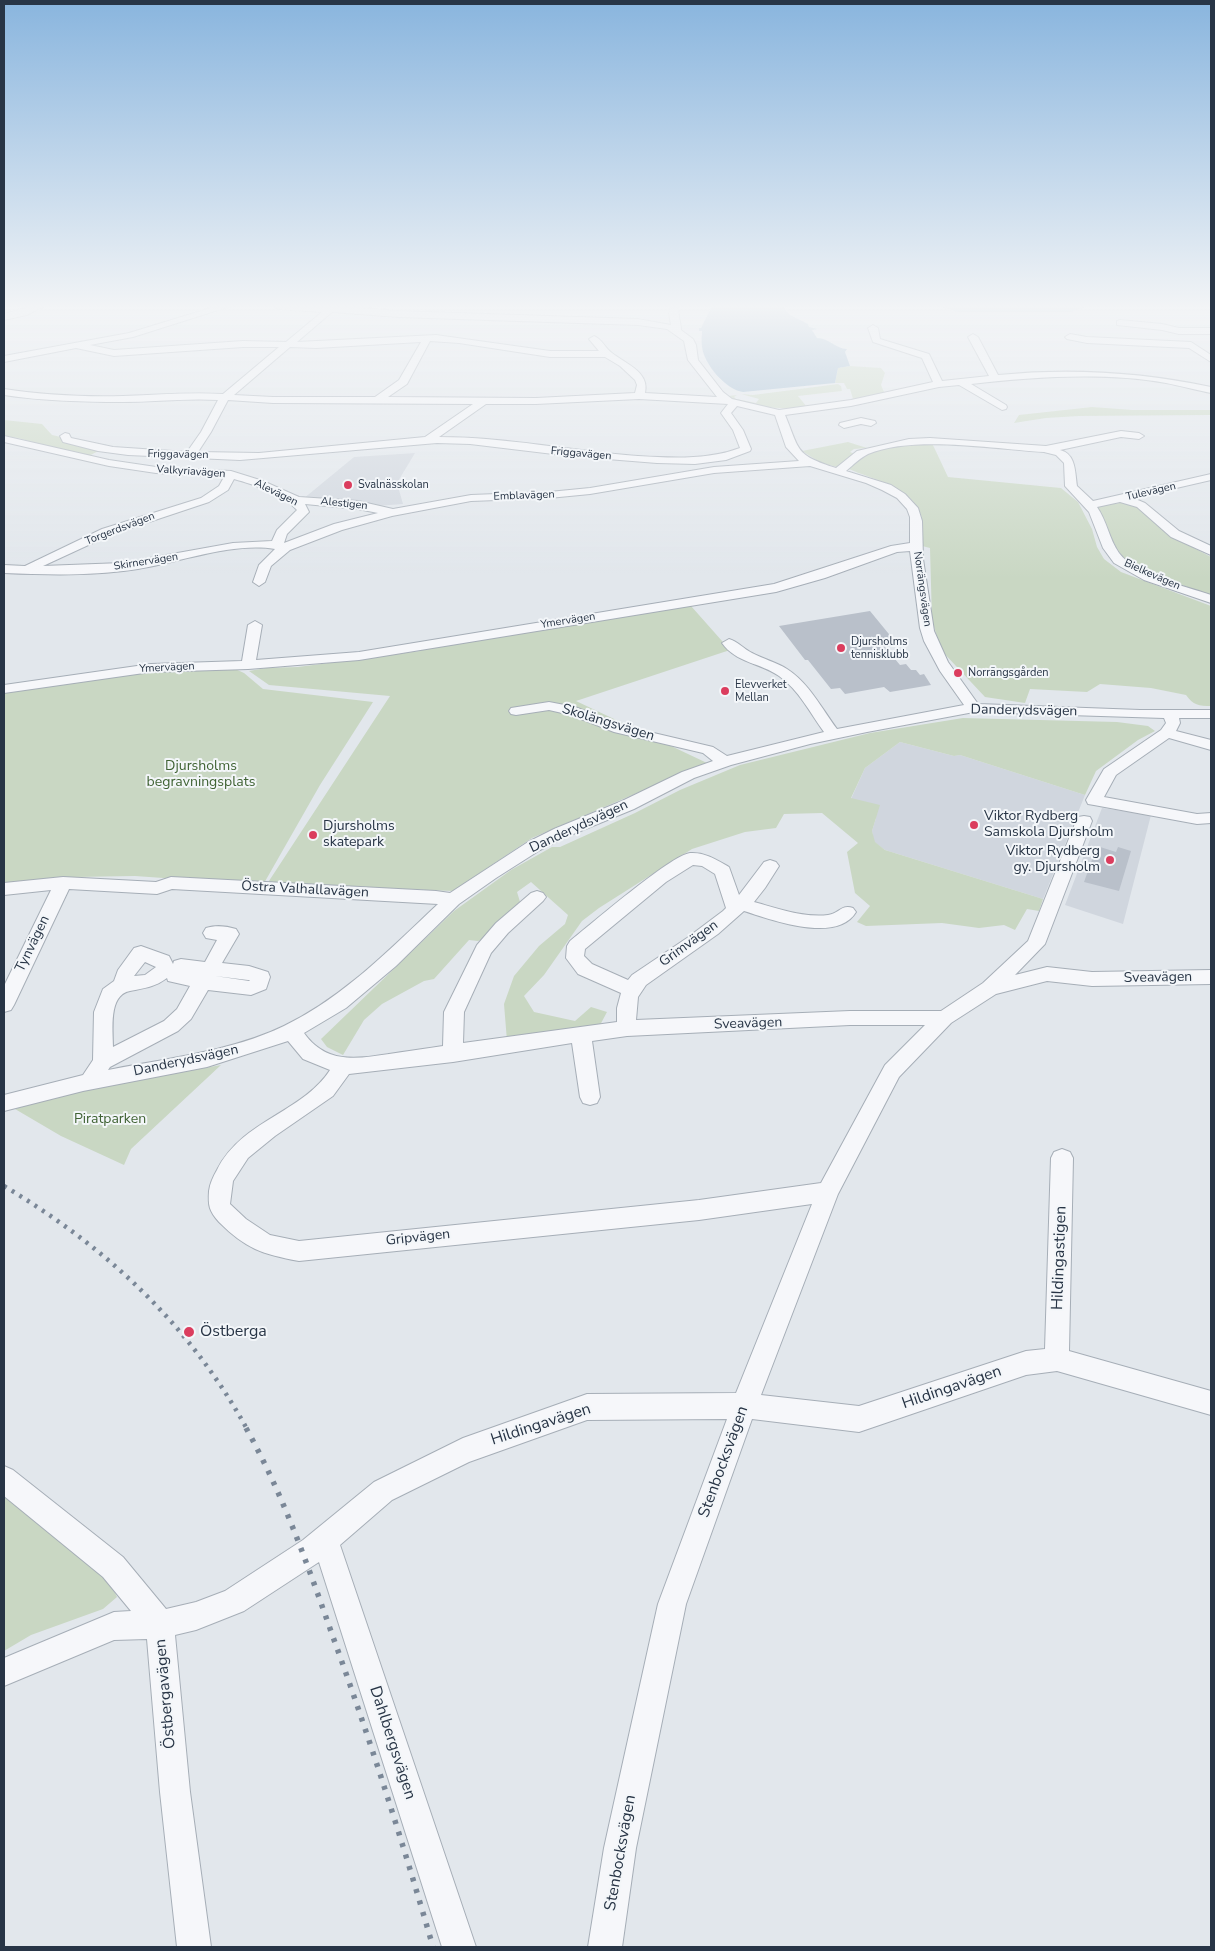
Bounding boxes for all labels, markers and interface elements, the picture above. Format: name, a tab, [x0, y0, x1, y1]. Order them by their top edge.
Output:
street label: Friggavägen	[550, 445, 612, 463]
street label: Friggavägen	[147, 448, 209, 462]
street label: Valkyriavägen	[156, 463, 226, 481]
street label: Alevägen	[252, 477, 300, 509]
place label: Svalnässkolan	[358, 478, 429, 492]
marker: Svalnässkolan	[342, 479, 354, 491]
street label: Tulevägen	[1125, 480, 1177, 504]
street label: Emblavägen	[493, 488, 555, 504]
street label: Alestigen	[320, 495, 368, 513]
street label: Torgerdsvägen	[83, 510, 157, 548]
street label: Skirnervägen	[113, 550, 179, 574]
street label: Norrängsvägen	[910, 551, 934, 627]
street label: Bielkevägen	[1122, 557, 1182, 593]
street label: Ymervägen	[540, 610, 596, 632]
place label: Djursholms tennisklubb	[851, 635, 909, 661]
marker: Djursholms tennisklubb	[835, 642, 847, 654]
street label: Ymervägen	[139, 660, 195, 676]
place label: Norrängsgården	[968, 666, 1049, 680]
marker: Norrängsgården	[952, 667, 964, 679]
place label: Elevverket Mellan	[735, 678, 787, 704]
marker: Elevverket Mellan	[719, 685, 731, 697]
street label: Skolängsvägen	[560, 701, 656, 745]
street label: Danderydsvägen	[970, 702, 1078, 720]
park label: Djursholms begravningsplats	[147, 759, 255, 792]
street label: Danderydsvägen	[527, 797, 631, 857]
place label: Viktor Rydberg Samskola Djursholm	[984, 809, 1114, 842]
place label: Djursholms skatepark	[323, 819, 395, 852]
marker: Viktor Rydberg Samskola Djursholm	[968, 819, 980, 831]
marker: Djursholms skatepark	[307, 829, 319, 841]
place label: Viktor Rydberg gy. Djursholm	[1006, 844, 1100, 876]
marker: Viktor Rydberg gy. Djursholm	[1104, 854, 1116, 866]
street label: Östra Valhallavägen	[241, 878, 369, 902]
street label: Tynvägen	[12, 913, 54, 975]
street label: Grimvägen	[656, 917, 722, 971]
street label: Sveavägen	[1124, 969, 1192, 987]
street label: Sveavägen	[713, 1014, 783, 1034]
street label: Danderydsvägen	[132, 1042, 240, 1080]
park label: Piratparken	[74, 1112, 146, 1128]
street label: Hildingastigen	[1049, 1205, 1071, 1311]
street label: Gripvägen	[385, 1226, 451, 1250]
place label: Östberga	[200, 1322, 267, 1342]
marker: Östberga	[182, 1325, 196, 1339]
street label: Hildingavägen	[900, 1362, 1004, 1414]
street label: Hildingavägen	[489, 1400, 593, 1450]
street label: Stenbocksvägen	[695, 1404, 753, 1520]
street label: Östbergavägen	[152, 1638, 180, 1750]
street label: Dahlbergsvägen	[365, 1684, 419, 1802]
street label: Stenbocksvägen	[601, 1793, 641, 1913]

